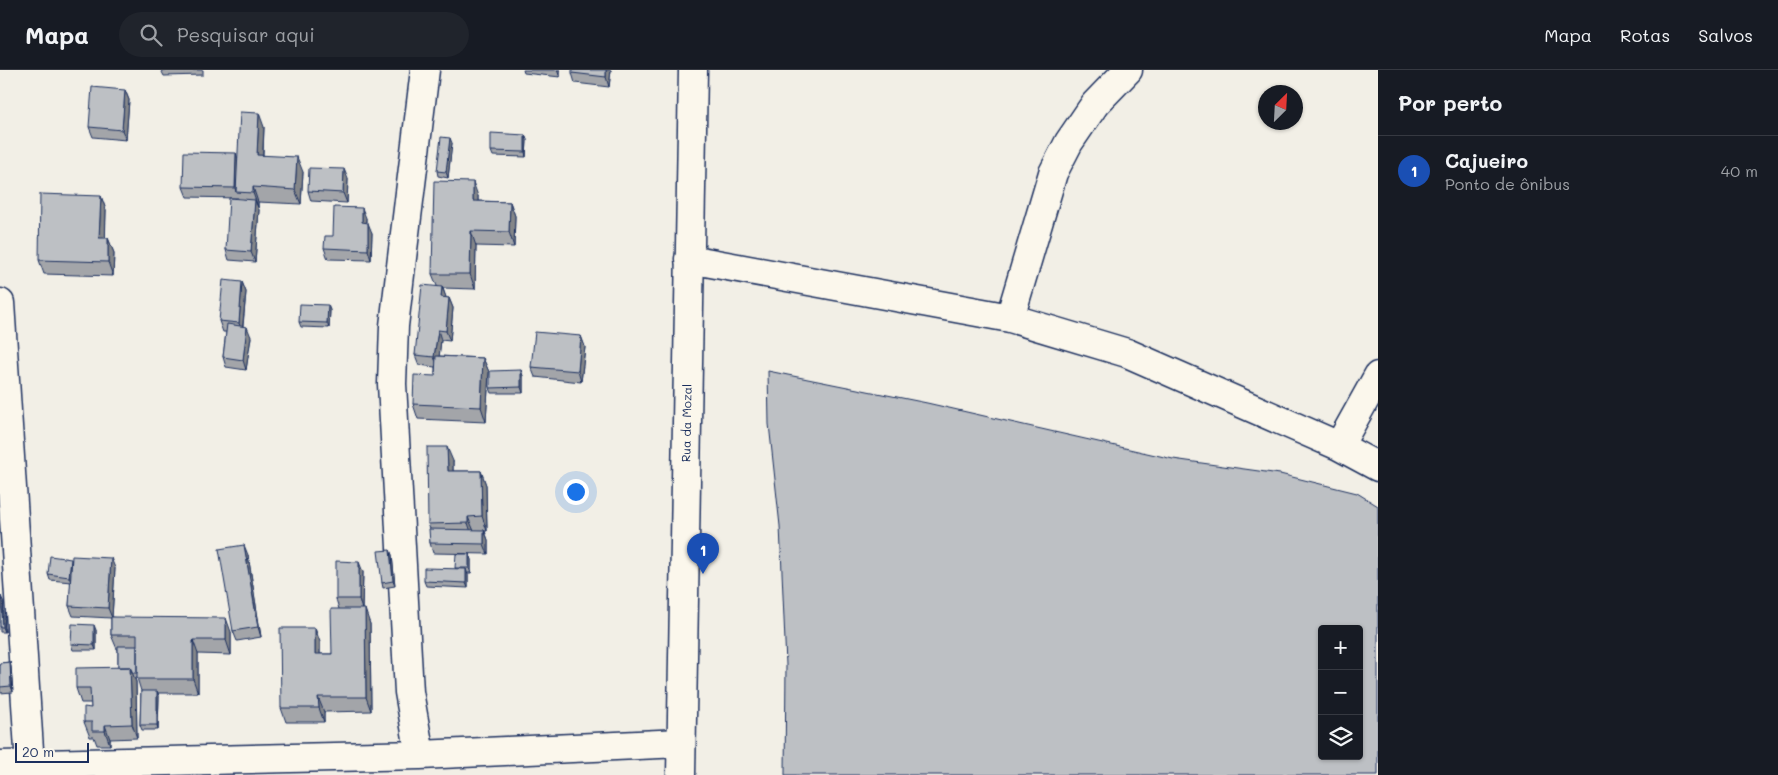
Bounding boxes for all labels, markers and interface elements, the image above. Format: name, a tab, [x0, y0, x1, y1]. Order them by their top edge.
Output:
search box	[119, 12, 469, 57]
text: Mapa	[25, 19, 89, 50]
icon: search	[137, 21, 165, 49]
text: Pesquisar aqui	[177, 22, 315, 47]
text: Mapa	[1544, 23, 1592, 47]
text: Rotas	[1620, 23, 1670, 47]
text: Salvos	[1698, 23, 1753, 47]
north arrow	[1258, 85, 1303, 130]
text: Por perto	[1398, 89, 1502, 116]
text: Cajueiro	[1445, 148, 1528, 173]
text: 1	[1410, 160, 1418, 181]
text: 40 m	[1721, 160, 1758, 181]
text: Ponto de ônibus	[1445, 173, 1570, 194]
street label: Rua da Mozal	[677, 384, 695, 462]
your location	[563, 479, 589, 505]
pin: 1	[687, 533, 719, 574]
map controls	[1318, 625, 1363, 760]
button: +	[1318, 625, 1363, 670]
button: −	[1318, 670, 1363, 715]
button: layers	[1318, 715, 1363, 760]
scale bar	[15, 740, 89, 763]
text: 20 m	[22, 742, 54, 761]

